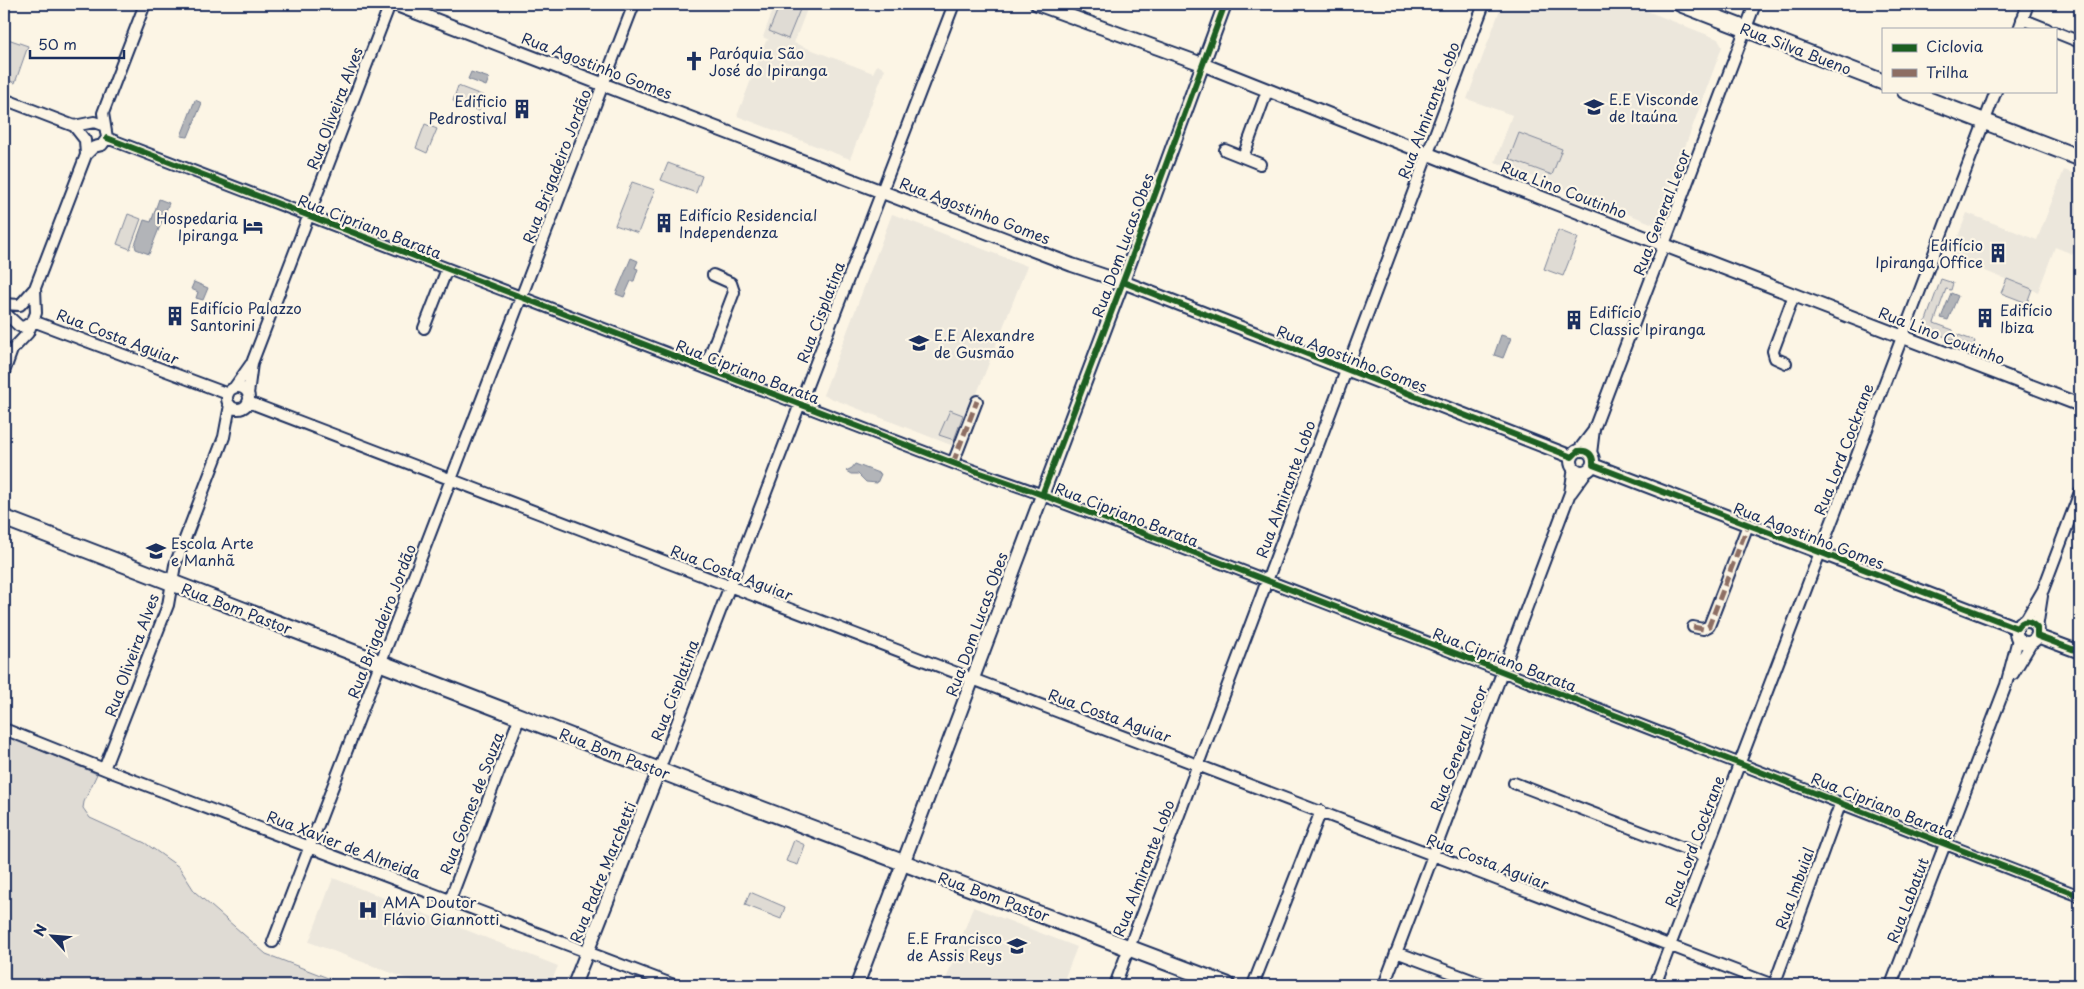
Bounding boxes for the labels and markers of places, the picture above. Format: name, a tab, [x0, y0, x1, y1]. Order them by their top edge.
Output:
place label: Paróquia São José do Ipiranga	[709, 41, 828, 81]
church icon: Paróquia São José do Ipiranga	[683, 50, 705, 72]
place label: E.E Visconde de Itaúna	[1609, 87, 1699, 127]
place label: Edificio Pedrostival	[429, 89, 507, 129]
school or university icon: E.E Visconde de Itaúna	[1583, 96, 1605, 118]
building icon: Edificio Pedrostival	[511, 98, 533, 120]
place label: Edifício Residencial Independenza	[679, 203, 817, 243]
place label: Hospedaria Ipiranga	[156, 206, 239, 246]
building icon: Edifício Residencial Independenza	[653, 212, 675, 234]
hotel icon: Hospedaria Ipiranga	[242, 215, 264, 237]
place label: Edifício Ipiranga Office	[1875, 233, 1983, 273]
building icon: Edifício Ipiranga Office	[1987, 242, 2009, 264]
place label: Edifício Palazzo Santorini	[190, 296, 302, 336]
place label: Edifício Ibiza	[2000, 298, 2053, 338]
place label: Edifício Classic Ipiranga	[1589, 300, 1706, 340]
building icon: Edifício Palazzo Santorini	[164, 305, 186, 327]
building icon: Edifício Ibiza	[1974, 307, 1996, 329]
building icon: Edifício Classic Ipiranga	[1563, 309, 1585, 331]
place label: E.E Alexandre de Gusmão	[934, 323, 1035, 363]
school or university icon: E.E Alexandre de Gusmão	[908, 332, 930, 354]
place label: Escola Arte e Manhã	[171, 531, 254, 571]
school or university icon: Escola Arte e Manhã	[145, 540, 167, 562]
place label: AMA Doutor Flávio Giannotti	[383, 890, 499, 930]
hospital icon: AMA Doutor Flávio Giannotti	[357, 899, 379, 921]
place label: E.E Francisco de Assis Reys	[907, 926, 1002, 966]
school or university icon: E.E Francisco de Assis Reys	[1006, 935, 1028, 957]

